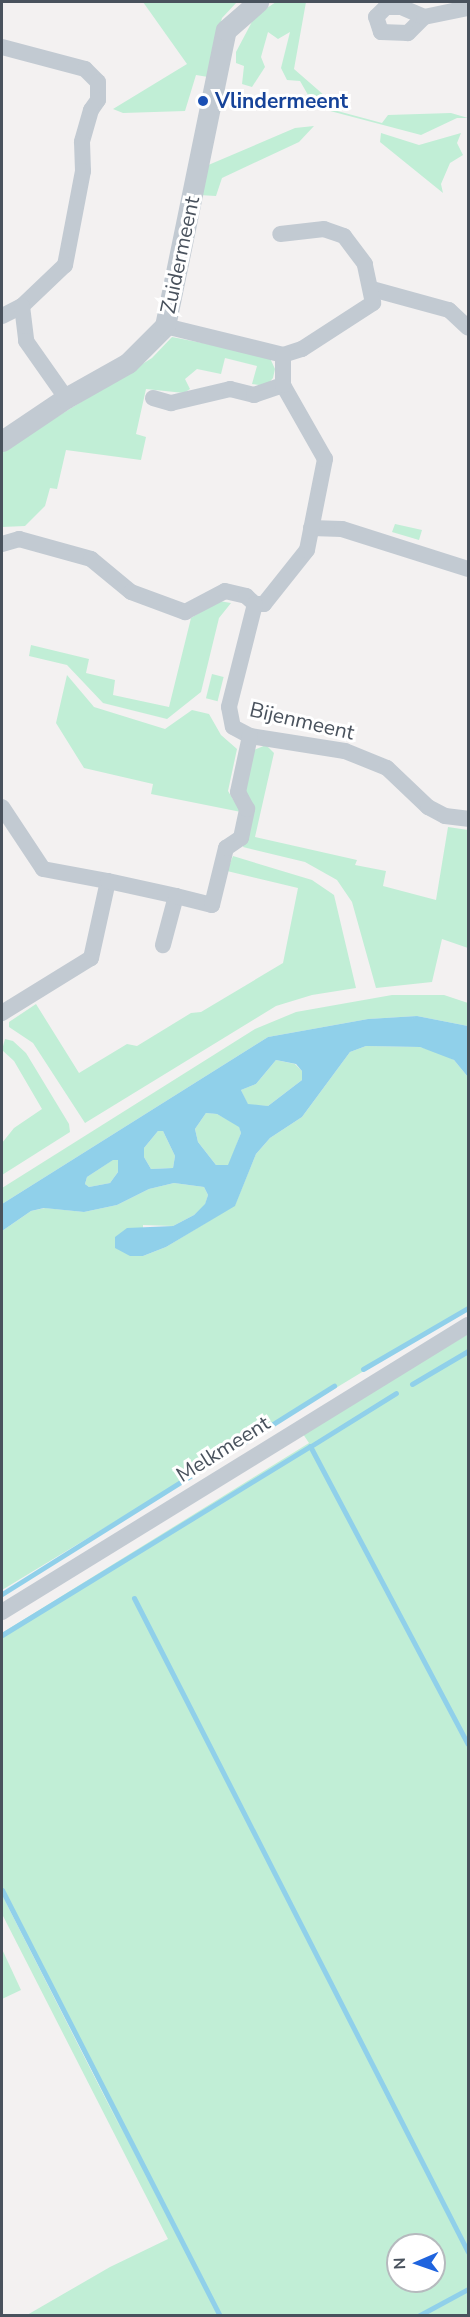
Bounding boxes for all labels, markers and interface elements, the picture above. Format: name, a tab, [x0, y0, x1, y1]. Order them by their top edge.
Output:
place label: Vlindermeent	[215, 88, 348, 114]
marker: Vlindermeent	[196, 94, 210, 108]
street label: Zuidermeent	[155, 194, 205, 316]
street label: Bijenmeent	[247, 697, 357, 745]
street label: Melkmeent	[172, 1410, 274, 1488]
north arrow	[386, 2233, 446, 2293]
text: N	[389, 2257, 411, 2270]

